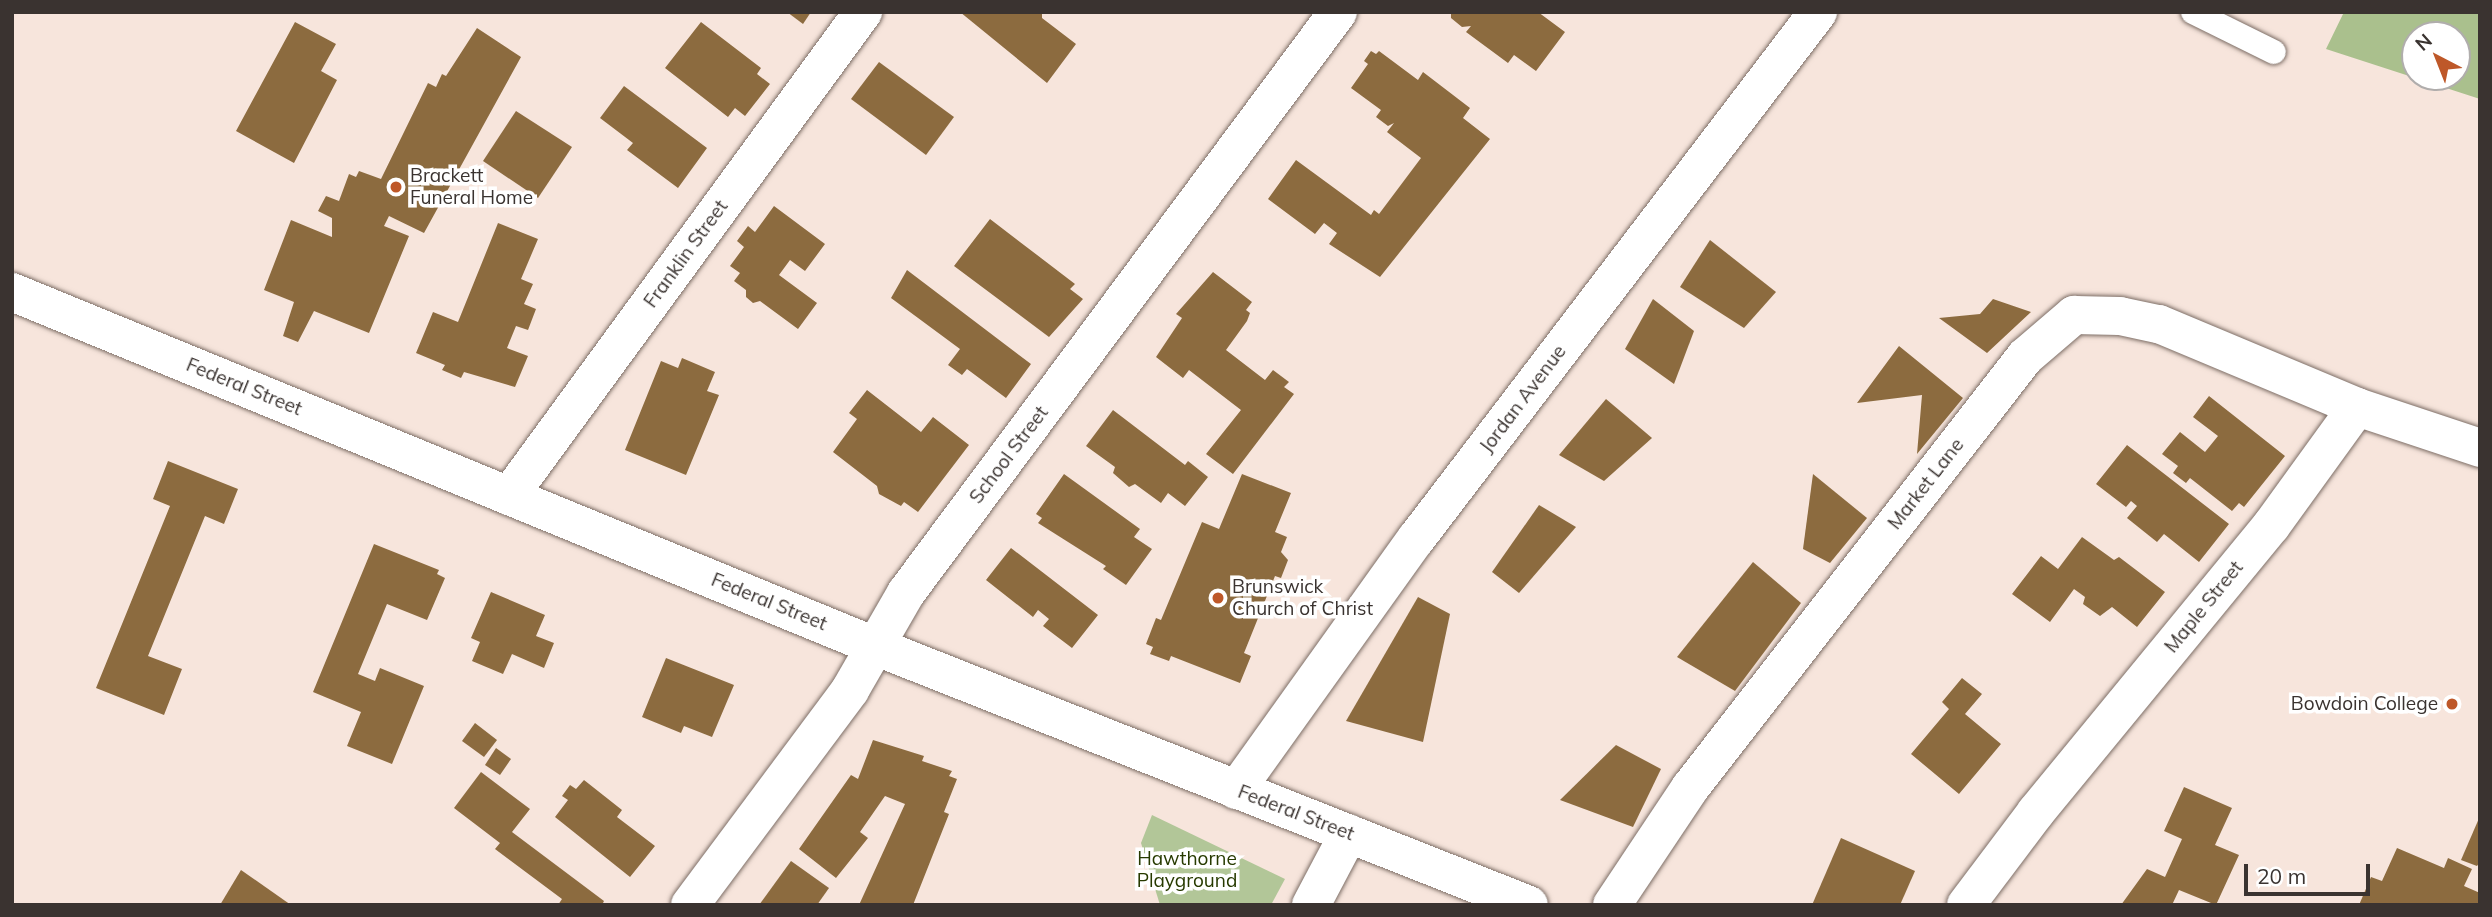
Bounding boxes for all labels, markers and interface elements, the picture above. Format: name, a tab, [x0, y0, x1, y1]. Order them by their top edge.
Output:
north arrow	[2401, 21, 2471, 91]
text: N	[2410, 28, 2437, 56]
place label: Brackett Funeral Home	[410, 165, 533, 209]
marker: Brackett Funeral Home	[388, 179, 404, 195]
street label: Franklin Street	[639, 196, 733, 312]
street label: Jordan Avenue	[1475, 341, 1571, 457]
street label: Federal Street	[183, 353, 305, 421]
street label: School Street	[965, 402, 1053, 508]
street label: Market Lane	[1883, 434, 1969, 534]
street label: Maple Street	[2160, 557, 2248, 657]
street label: Federal Street	[708, 568, 830, 636]
place label: Brunswick Church of Christ	[1232, 576, 1373, 620]
marker: Brunswick Church of Christ	[1210, 590, 1226, 606]
place label: Bowdoin College	[2291, 693, 2438, 715]
marker: Bowdoin College	[2444, 696, 2460, 712]
street label: Federal Street	[1235, 780, 1357, 846]
park label: Hawthorne Playground	[1137, 848, 1237, 892]
scale bar	[2247, 850, 2373, 894]
text: 20 m	[2257, 863, 2306, 889]

